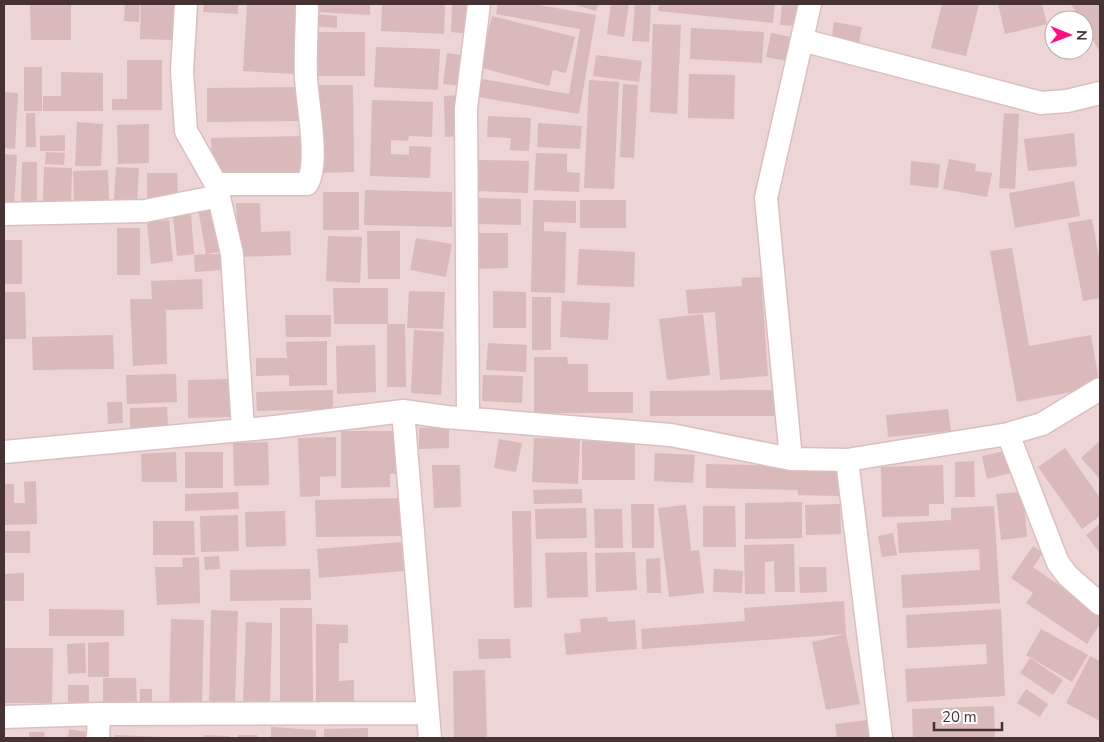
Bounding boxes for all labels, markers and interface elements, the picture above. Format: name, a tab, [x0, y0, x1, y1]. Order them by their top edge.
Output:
north arrow	[1044, 10, 1094, 60]
text: N	[1072, 30, 1091, 41]
scale bar	[934, 700, 1002, 732]
text: 20 m	[942, 707, 977, 727]

